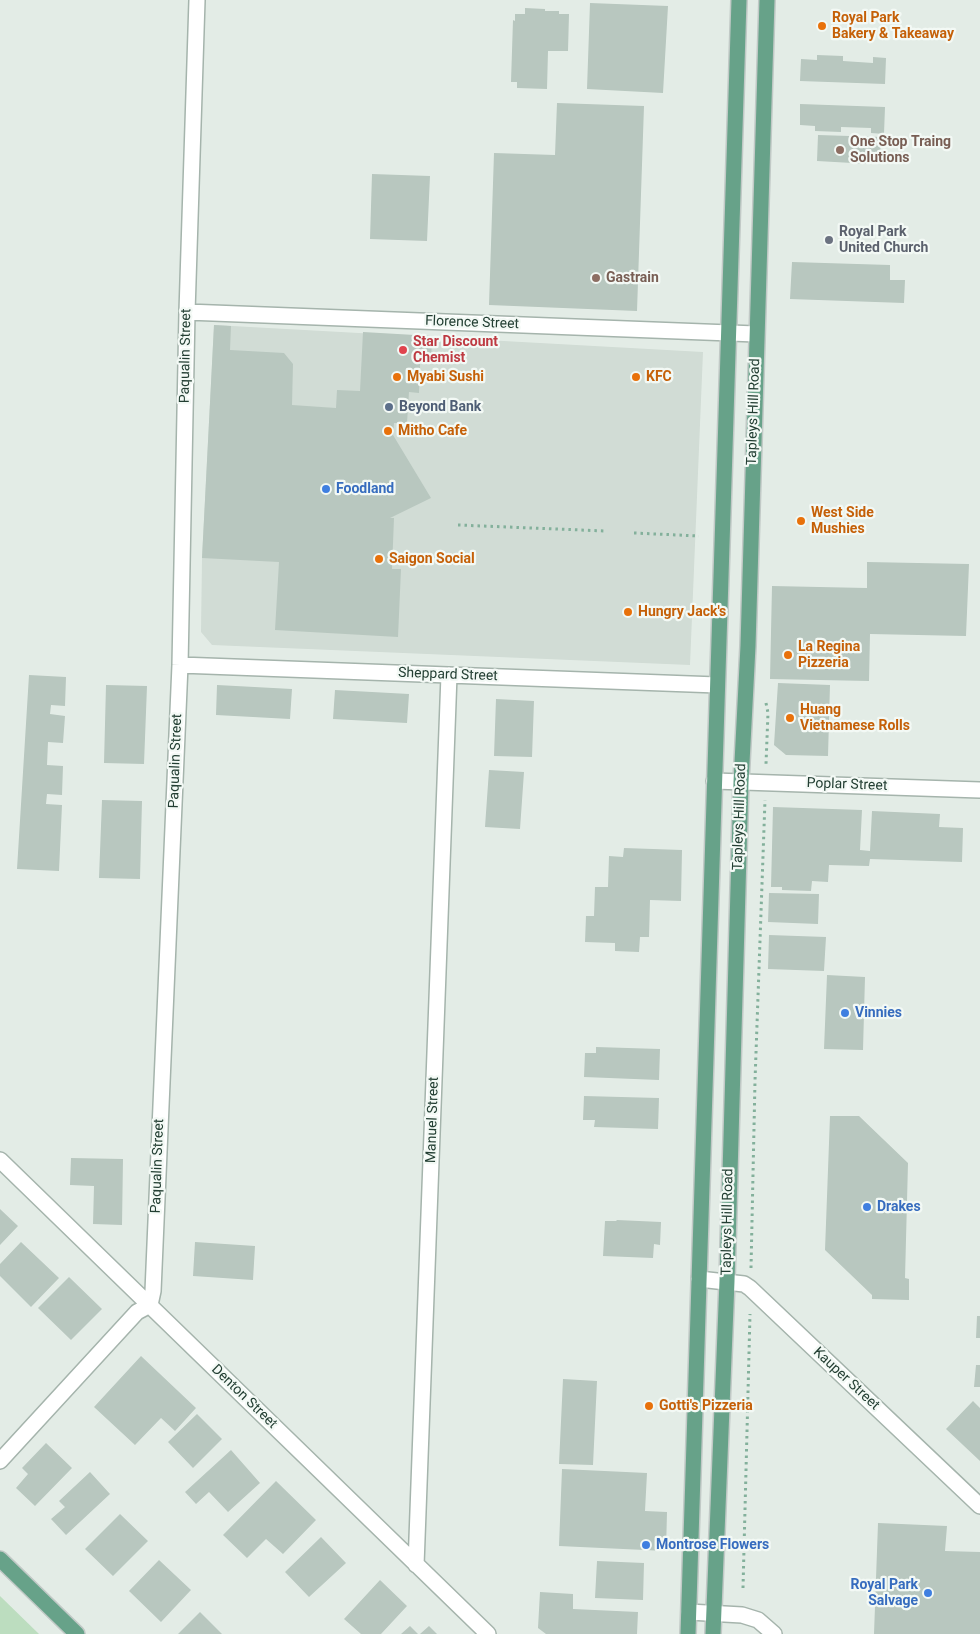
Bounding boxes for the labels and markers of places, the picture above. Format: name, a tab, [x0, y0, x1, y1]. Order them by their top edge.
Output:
place label: Royal Park Bakery & Takeaway	[832, 10, 954, 42]
marker: Royal Park Bakery & Takeaway	[816, 20, 828, 32]
place label: One Stop Traing Solutions	[850, 134, 951, 166]
marker: One Stop Traing Solutions	[834, 144, 846, 156]
place label: Royal Park United Church	[839, 224, 928, 256]
marker: Royal Park United Church	[823, 234, 835, 246]
place label: Gastrain	[606, 270, 659, 286]
marker: Gastrain	[590, 272, 602, 284]
place label: Star Discount Chemist	[413, 334, 498, 367]
marker: Star Discount Chemist	[397, 344, 409, 356]
place label: Myabi Sushi	[407, 369, 484, 385]
place label: KFC	[646, 369, 672, 385]
marker: Myabi Sushi	[391, 371, 403, 383]
marker: KFC	[630, 371, 642, 383]
place label: Beyond Bank	[399, 399, 481, 415]
marker: Beyond Bank	[383, 401, 395, 413]
place label: Mitho Cafe	[398, 423, 467, 439]
marker: Mitho Cafe	[382, 425, 394, 437]
place label: Foodland	[336, 481, 394, 497]
marker: Foodland	[320, 483, 332, 495]
place label: West Side Mushies	[811, 505, 874, 538]
marker: West Side Mushies	[795, 515, 807, 527]
place label: Saigon Social	[389, 551, 475, 567]
marker: Saigon Social	[373, 553, 385, 565]
place label: Hungry Jack's	[638, 604, 726, 620]
marker: Hungry Jack's	[622, 606, 634, 618]
place label: La Regina Pizzeria	[798, 639, 860, 672]
marker: La Regina Pizzeria	[782, 649, 794, 661]
place label: Huang Vietnamese Rolls	[800, 702, 910, 734]
marker: Huang Vietnamese Rolls	[784, 712, 796, 724]
place label: Vinnies	[855, 1005, 902, 1021]
marker: Vinnies	[839, 1007, 851, 1019]
place label: Drakes	[877, 1199, 921, 1215]
marker: Drakes	[861, 1201, 873, 1213]
place label: Gotti's Pizzeria	[659, 1398, 753, 1414]
marker: Gotti's Pizzeria	[643, 1400, 655, 1412]
place label: Montrose Flowers	[656, 1537, 769, 1553]
marker: Montrose Flowers	[640, 1539, 652, 1551]
place label: Royal Park Salvage	[851, 1577, 918, 1610]
marker: Royal Park Salvage	[922, 1587, 934, 1599]

